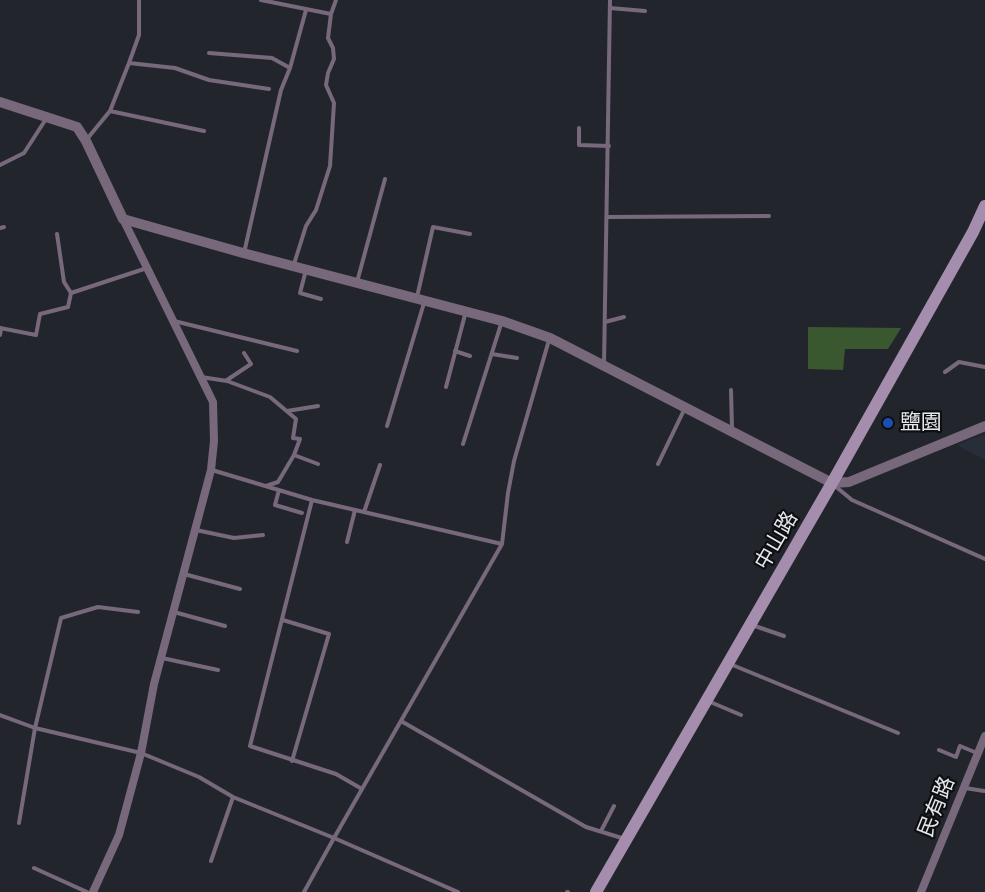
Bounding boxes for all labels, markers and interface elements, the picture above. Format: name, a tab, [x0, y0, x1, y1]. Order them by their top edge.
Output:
place label: 鹽園	[900, 410, 942, 436]
marker: 鹽園	[881, 416, 895, 430]
street label: 中山路	[750, 507, 804, 575]
street label: 民有路	[914, 773, 960, 841]

